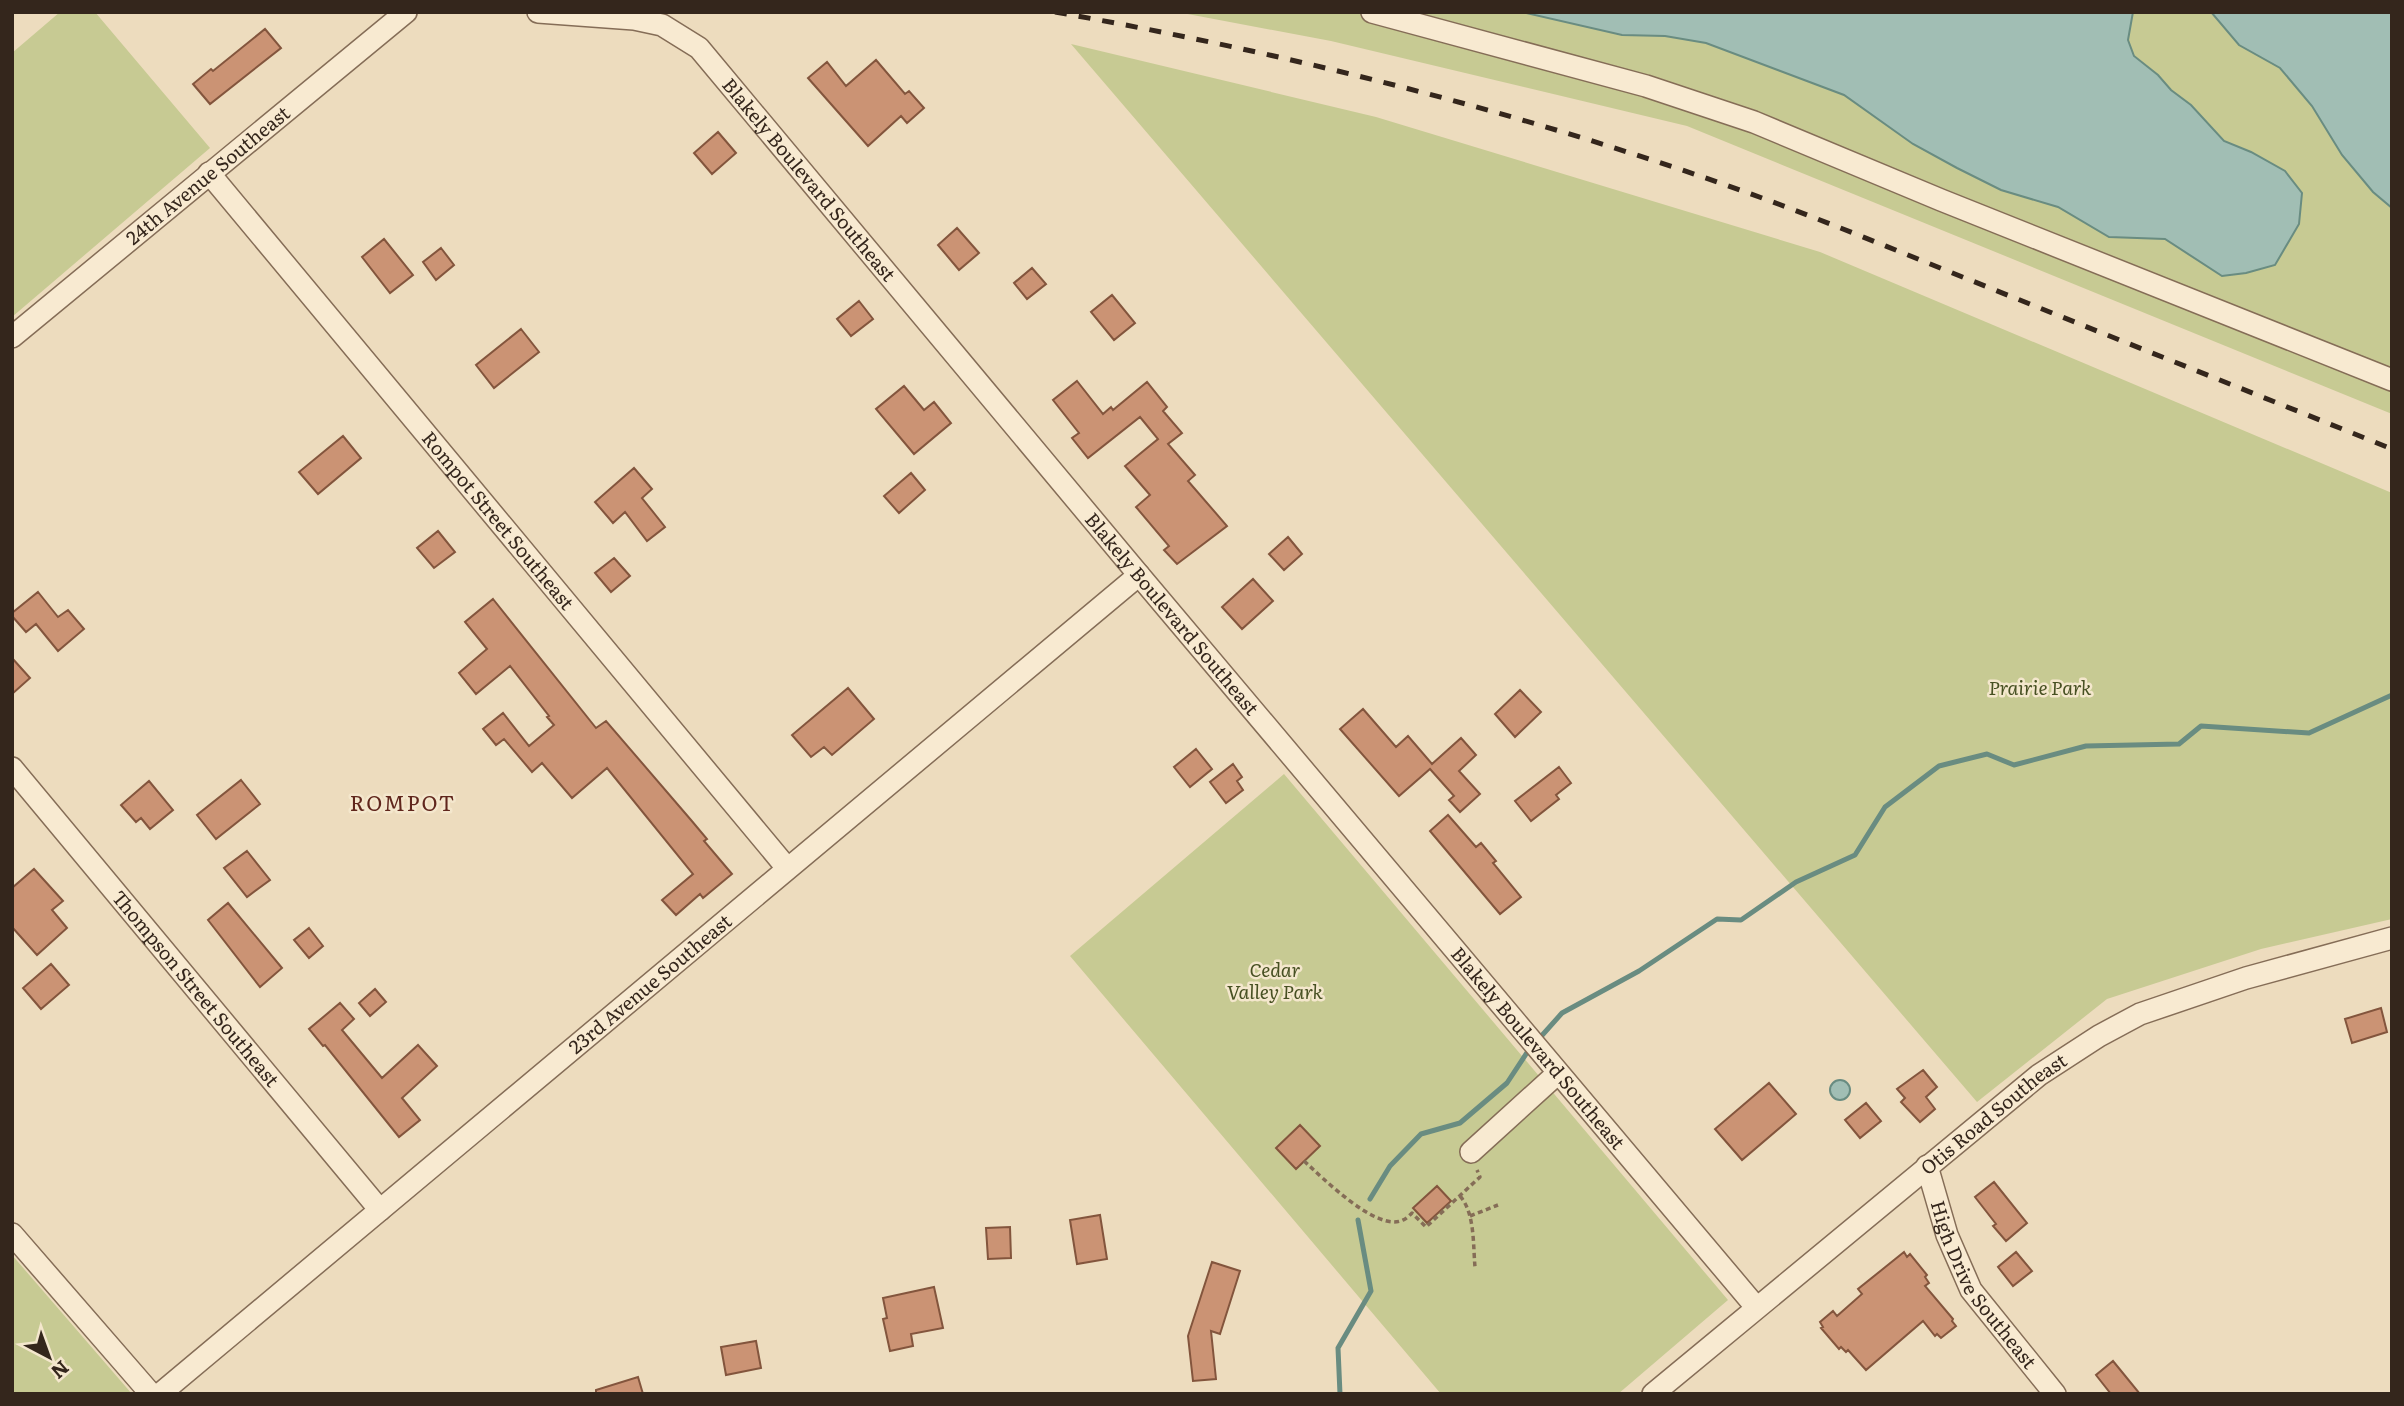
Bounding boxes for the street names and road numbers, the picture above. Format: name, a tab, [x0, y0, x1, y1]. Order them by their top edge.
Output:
street label: Blakely Boulevard Southeast	[716, 71, 903, 287]
street label: 24th Avenue Southeast	[119, 98, 295, 251]
street label: Rompot Street Southeast	[416, 424, 582, 616]
street label: Blakely Boulevard Southeast	[1079, 506, 1267, 721]
street label: Thompson Street Southeast	[106, 884, 287, 1093]
street label: 23rd Avenue Southeast	[562, 907, 737, 1060]
street label: Blakely Boulevard Southeast	[1445, 940, 1633, 1155]
street label: Otis Road Southeast	[1914, 1046, 2072, 1181]
street label: High Drive Southeast	[1925, 1197, 2044, 1374]

